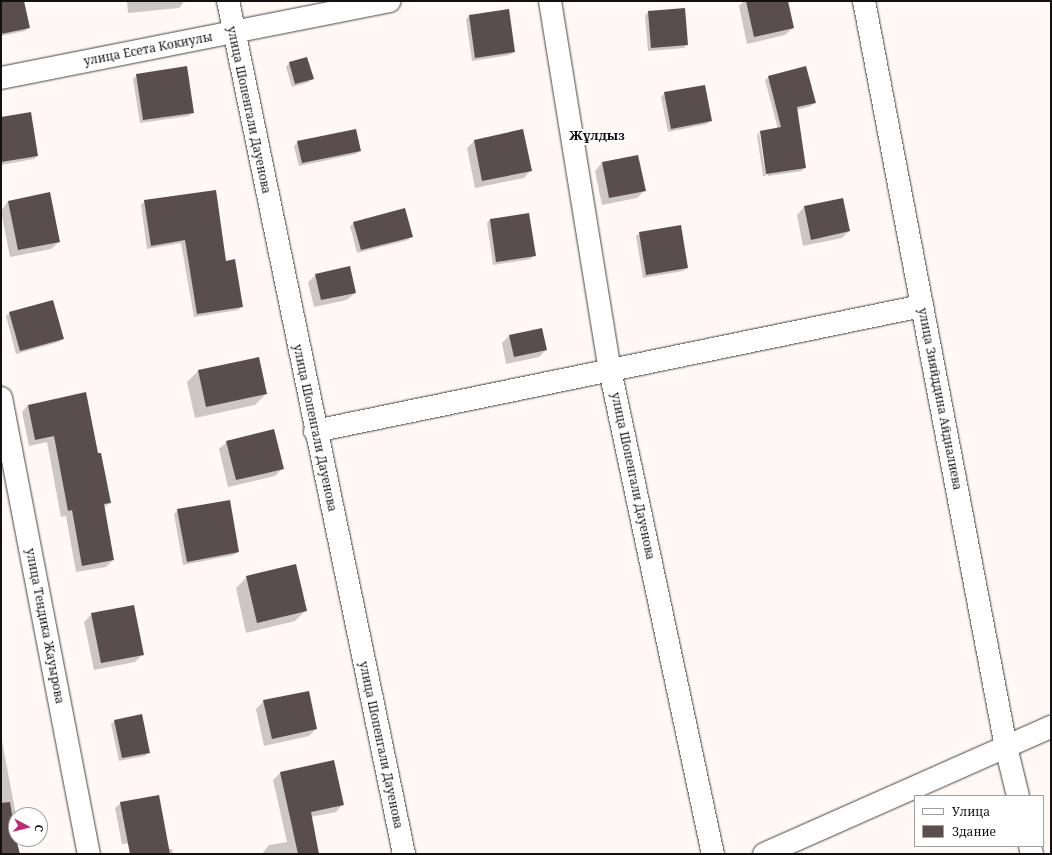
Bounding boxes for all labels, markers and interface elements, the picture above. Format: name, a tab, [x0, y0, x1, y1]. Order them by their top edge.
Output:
street label: улица Шопенгали Дауенова	[224, 25, 274, 195]
street label: улица Есета Кокиулы	[82, 29, 214, 69]
district label: Жұлдыз	[569, 127, 625, 143]
street label: улица Зияйддина Айдналиева	[915, 307, 965, 491]
street label: улица Шопенгали Дауенова	[290, 343, 340, 513]
street label: улица Шопенгали Дауенова	[608, 391, 658, 561]
street label: улица Тендика Жауырова	[23, 547, 67, 705]
street label: улица Шопенгали Дауенова	[356, 660, 406, 830]
legend	[914, 795, 1044, 847]
text: Улица	[952, 803, 990, 820]
north arrow	[8, 807, 48, 847]
text: Здание	[952, 823, 996, 840]
text: С	[32, 824, 47, 833]

